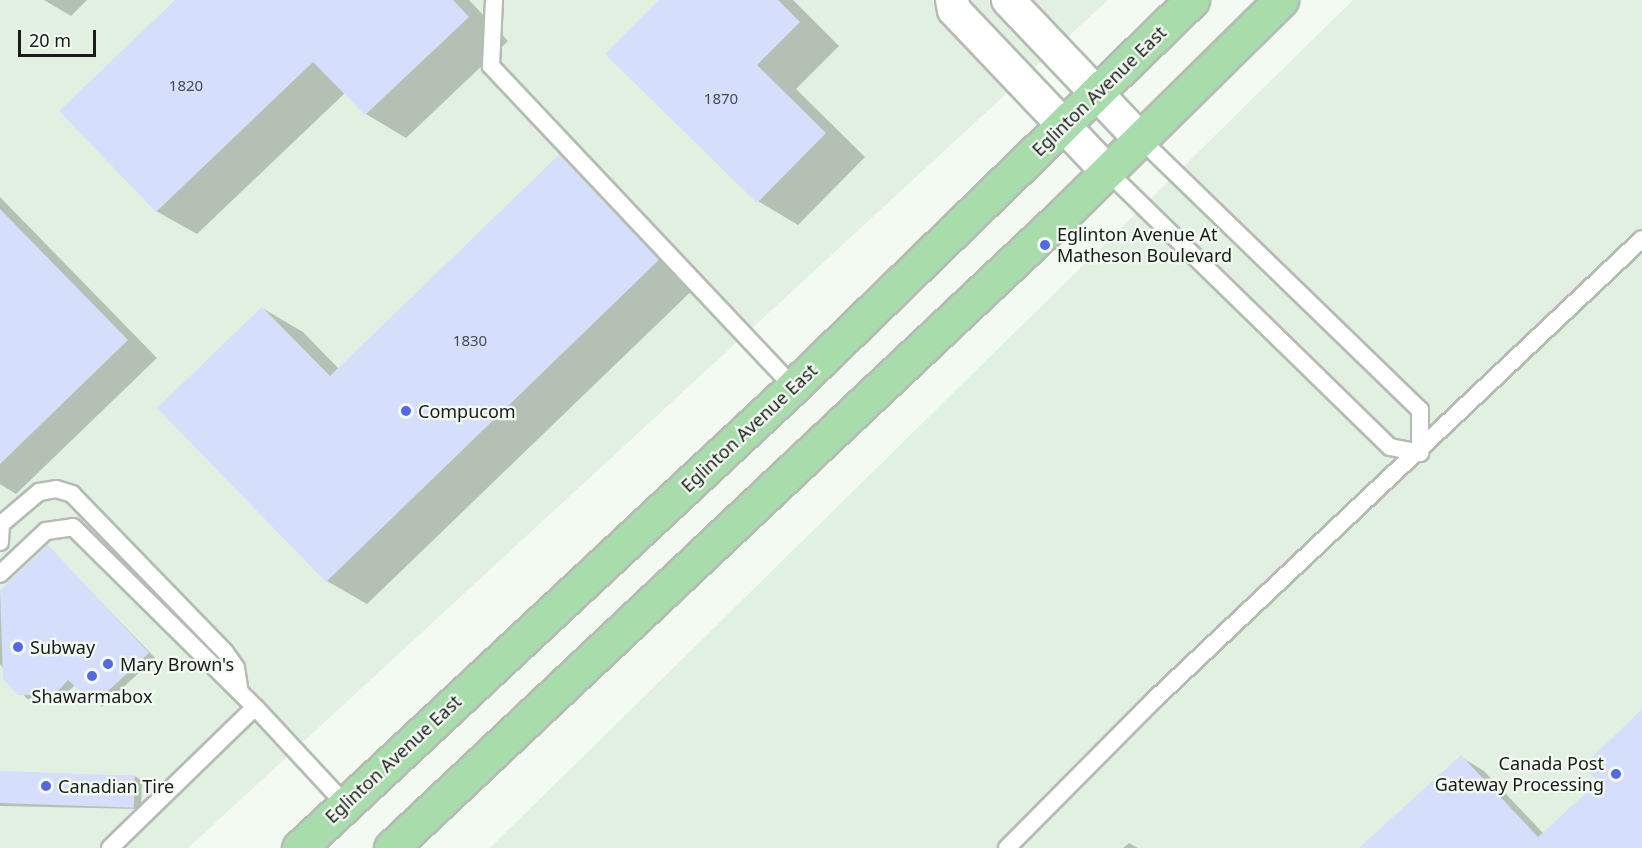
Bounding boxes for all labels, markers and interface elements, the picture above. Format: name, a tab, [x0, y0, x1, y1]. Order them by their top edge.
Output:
scale bar	[21, 18, 99, 56]
street label: Eglinton Avenue East	[1028, 21, 1170, 161]
text: 20 m	[29, 28, 71, 52]
house number: 1820	[169, 77, 203, 95]
house number: 1870	[704, 90, 738, 108]
place label: Eglinton Avenue At Matheson Boulevard	[1057, 224, 1232, 266]
marker: Eglinton Avenue At Matheson Boulevard	[1038, 238, 1052, 252]
house number: 1830	[453, 332, 487, 350]
street label: Eglinton Avenue East	[677, 359, 821, 497]
place label: Compucom	[418, 400, 516, 422]
marker: Compucom	[399, 404, 413, 418]
place label: Subway	[30, 636, 95, 658]
marker: Subway	[11, 640, 25, 654]
place label: Mary Brown's	[120, 653, 234, 675]
marker: Mary Brown's	[101, 657, 115, 671]
marker: Shawarmabox	[85, 669, 99, 683]
place label: Shawarmabox	[32, 685, 152, 707]
street label: Eglinton Avenue East	[321, 690, 465, 828]
place label: Canada Post Gateway Processing	[1435, 753, 1604, 795]
marker: Canada Post Gateway Processing	[1609, 767, 1623, 781]
place label: Canadian Tire	[58, 775, 174, 797]
marker: Canadian Tire	[39, 779, 53, 793]

